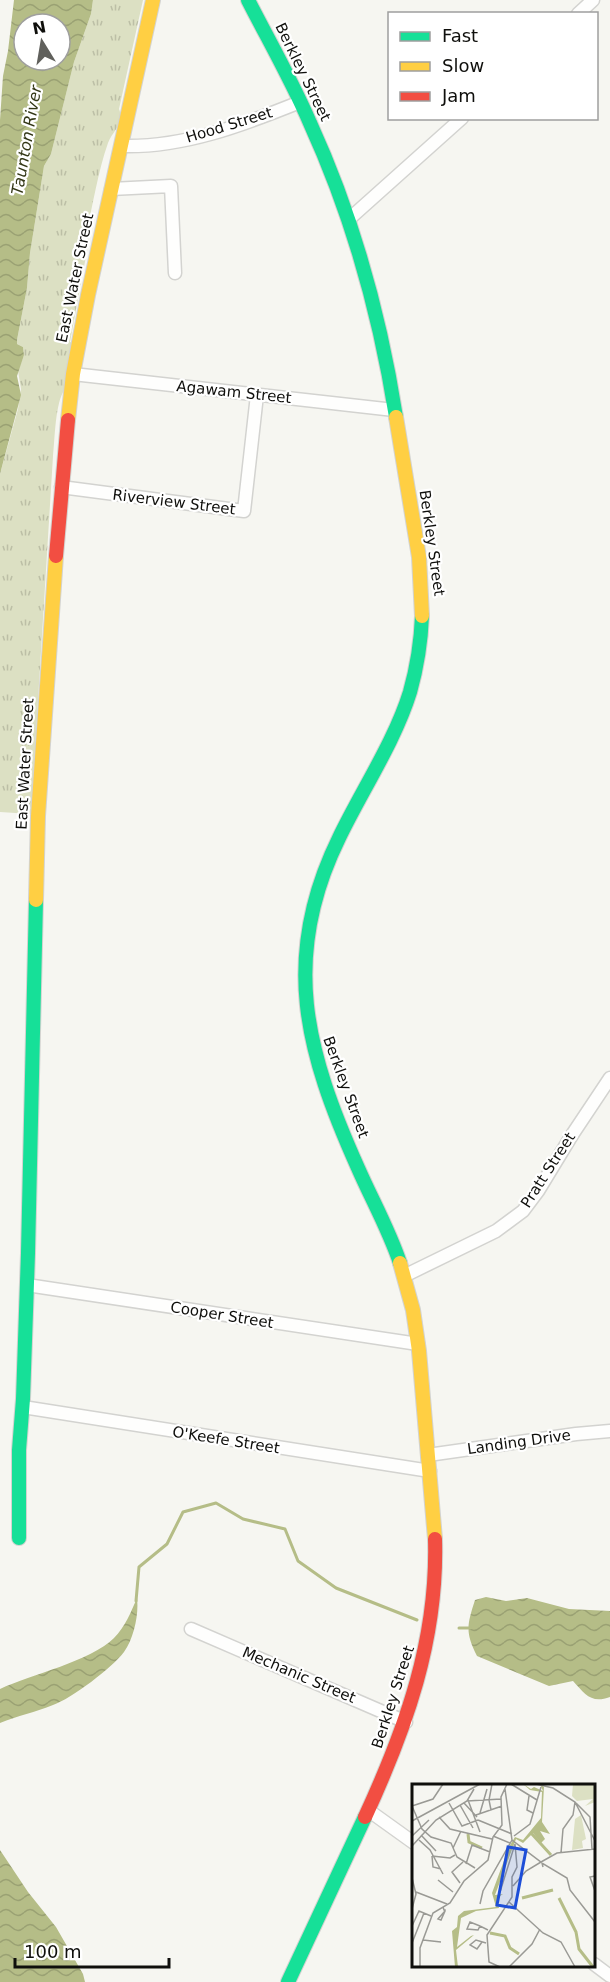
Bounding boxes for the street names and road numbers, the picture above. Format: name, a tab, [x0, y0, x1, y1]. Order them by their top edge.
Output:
street label: Berkley Street	[271, 20, 335, 124]
street label: Hood Street	[184, 103, 275, 147]
street label: East Water Street	[52, 212, 98, 344]
street label: Agawam Street	[176, 377, 292, 407]
street label: Riverview Street	[111, 486, 237, 518]
street label: Berkley Street	[416, 489, 448, 597]
street label: East Water Street	[13, 698, 37, 830]
street label: Berkley Street	[319, 1034, 373, 1140]
street label: Pratt Street	[517, 1129, 579, 1211]
street label: Cooper Street	[169, 1298, 275, 1332]
street label: O'Keefe Street	[171, 1423, 281, 1457]
street label: Landing Drive	[466, 1426, 572, 1458]
street label: Mechanic Street	[240, 1643, 358, 1707]
street label: Berkley Street	[368, 1643, 418, 1751]

